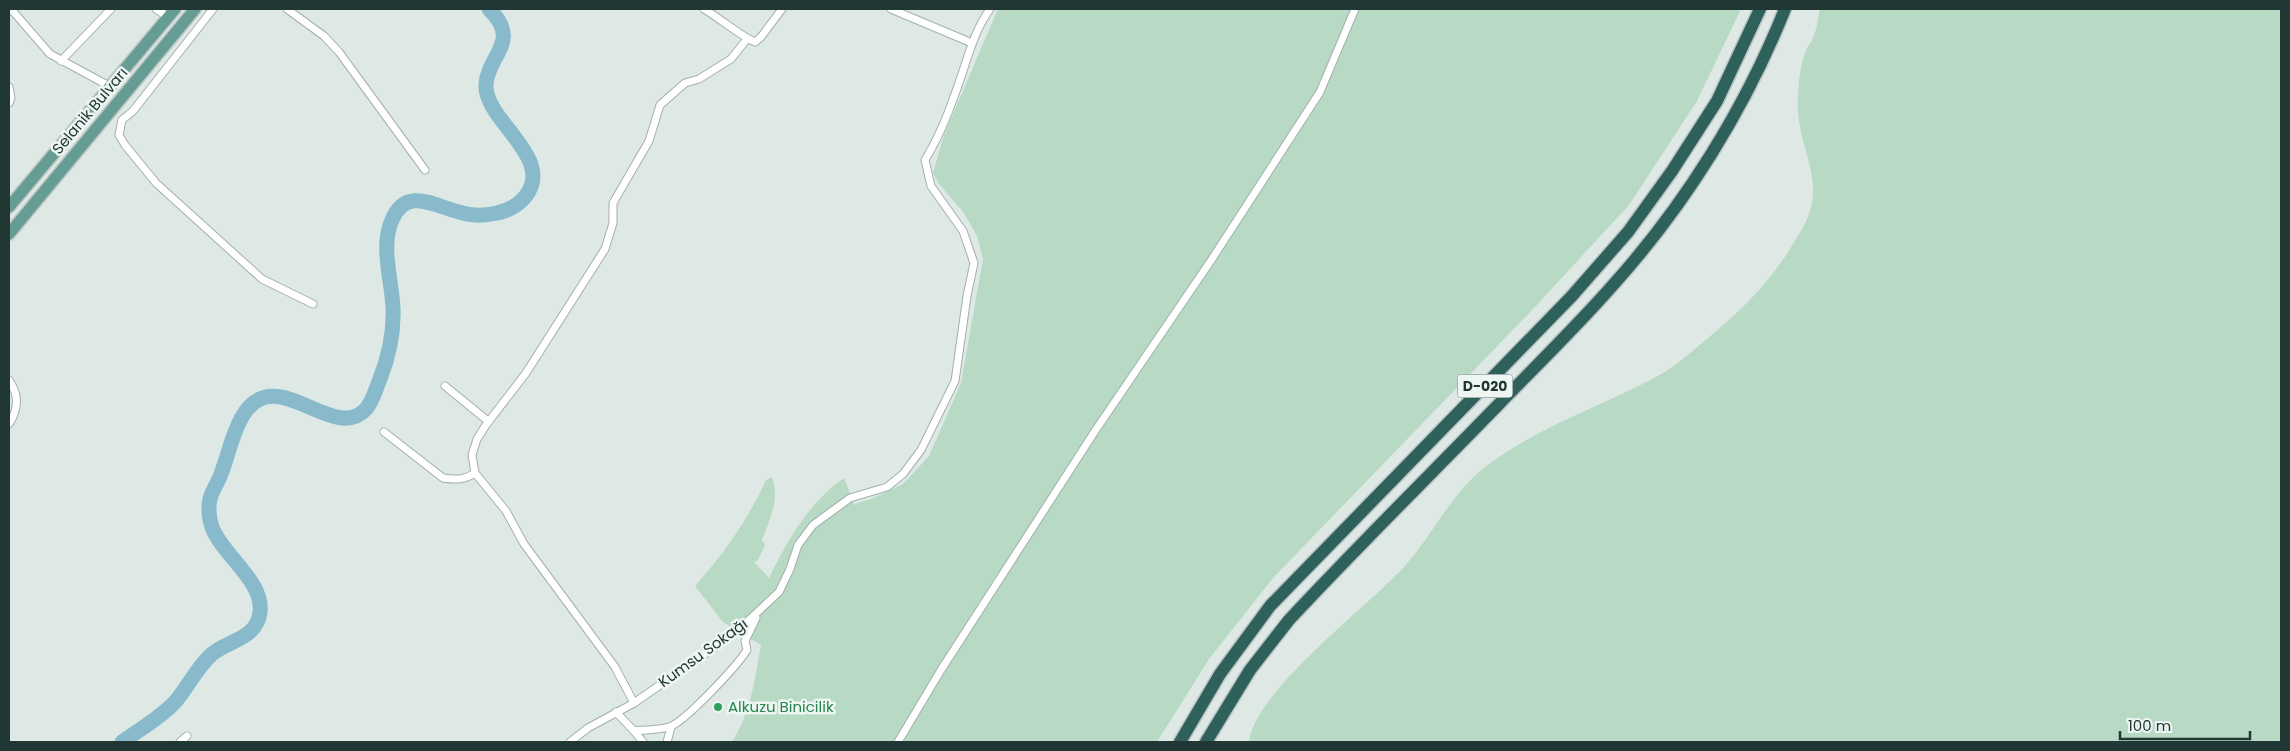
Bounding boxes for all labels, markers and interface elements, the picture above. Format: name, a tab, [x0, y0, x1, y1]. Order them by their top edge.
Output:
street label: Selanik Bulvarı	[47, 63, 132, 159]
road number: D-020	[1458, 374, 1512, 398]
street label: Kumsu Sokağı	[654, 613, 752, 692]
place label: Alkuzu Binicilik	[728, 696, 834, 717]
marker: Alkuzu Binicilik	[712, 701, 724, 713]
scale bar	[2120, 708, 2250, 740]
text: 100 m	[2128, 715, 2171, 736]

